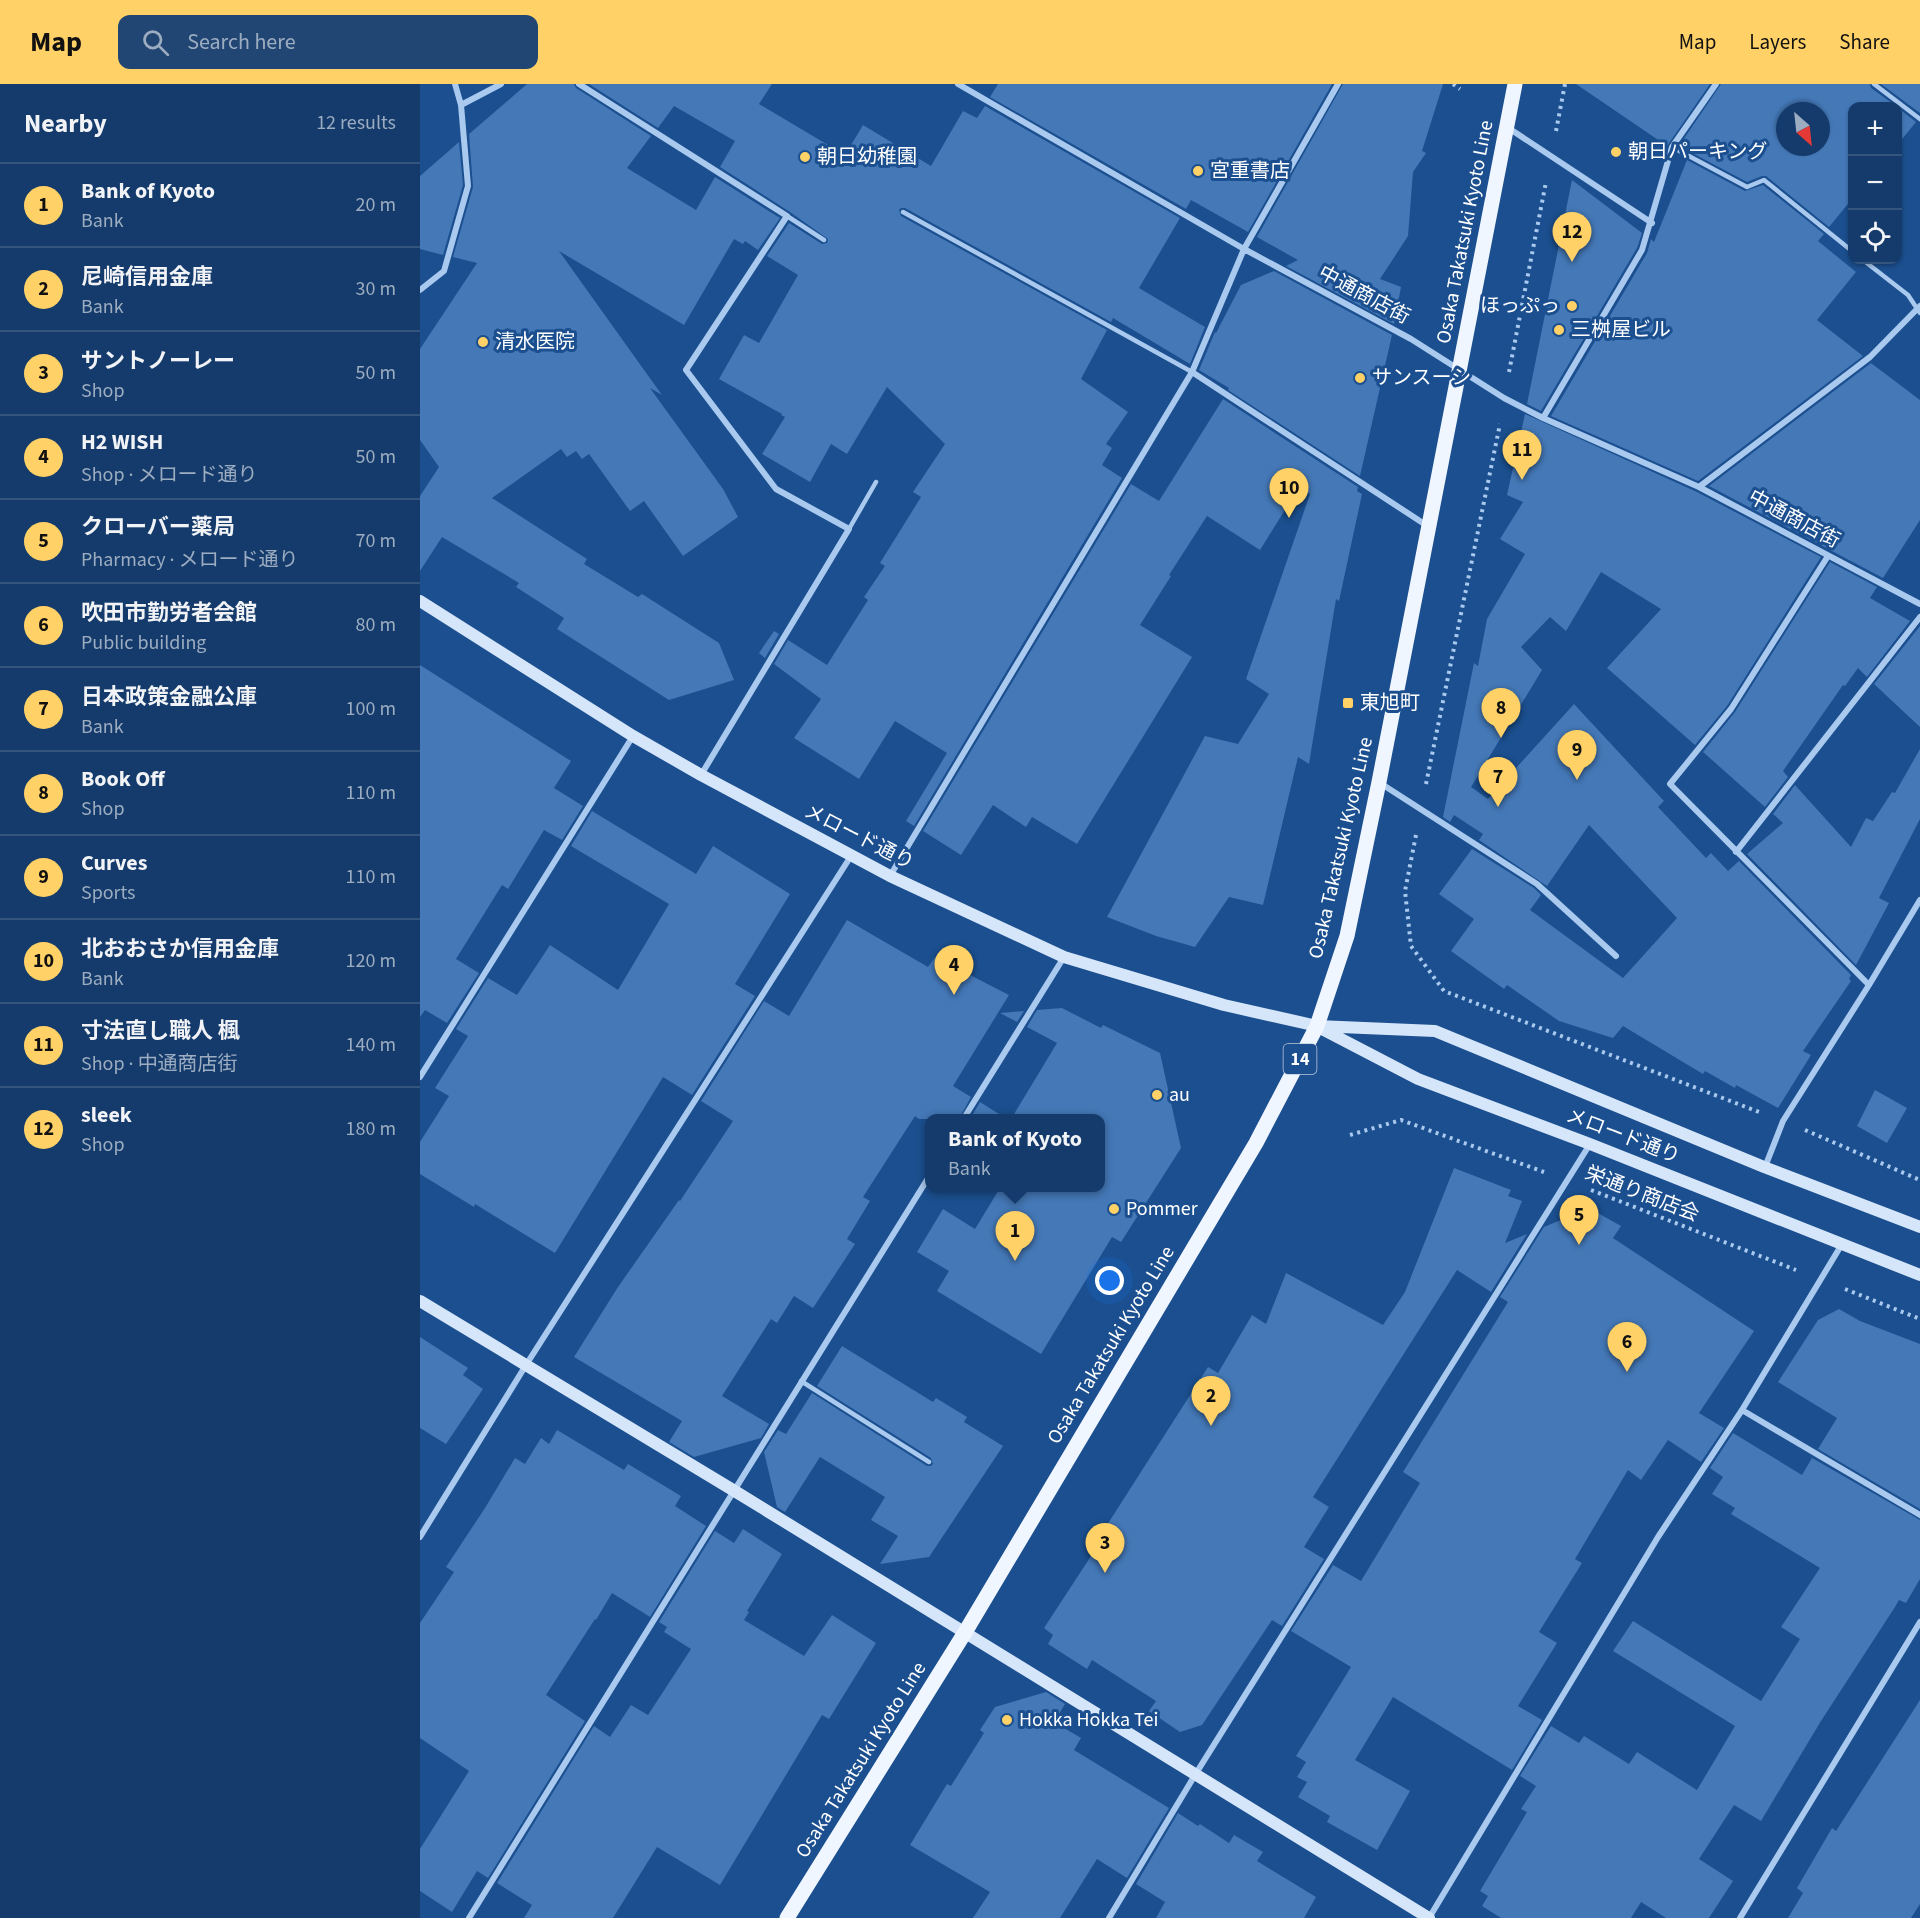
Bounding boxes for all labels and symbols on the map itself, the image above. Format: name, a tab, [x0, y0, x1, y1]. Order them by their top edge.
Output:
north arrow	[1776, 102, 1830, 156]
street label: Osaka Takatsuki Kyoto Line	[1430, 118, 1500, 346]
place label: 朝日パーキング	[1628, 138, 1767, 166]
place label: 朝日幼稚園	[817, 143, 917, 171]
marker: 朝日パーキング	[1609, 145, 1623, 159]
marker: 朝日幼稚園	[798, 150, 812, 164]
place label: 宮重書店	[1210, 157, 1290, 185]
marker: 宮重書店	[1191, 164, 1205, 178]
pin: 12	[1552, 212, 1592, 262]
street label: 中通商店街	[1313, 259, 1415, 331]
place label: ほっぷっ	[1480, 292, 1560, 320]
marker: ほっぷっ	[1565, 299, 1579, 313]
place label: 三桝屋ビル	[1571, 316, 1671, 344]
marker: 三桝屋ビル	[1552, 323, 1566, 337]
place label: 清水医院	[495, 328, 575, 356]
marker: 清水医院	[476, 335, 490, 349]
place label: サンスーシ	[1372, 364, 1471, 392]
marker: サンスーシ	[1353, 371, 1367, 385]
pin: 11	[1502, 430, 1542, 480]
pin: 10	[1270, 468, 1308, 518]
street label: 中通商店街	[1743, 483, 1845, 555]
pin: 8	[1482, 688, 1520, 738]
place label: 東旭町	[1360, 689, 1420, 717]
marker: 東旭町	[1341, 696, 1355, 710]
pin: 9	[1558, 730, 1596, 780]
street label: Osaka Takatsuki Kyoto Line	[1302, 734, 1380, 962]
pin: 7	[1478, 758, 1518, 807]
street label: メロード通り	[799, 797, 919, 877]
pin: 4	[934, 946, 974, 995]
road number: 14	[1284, 1044, 1316, 1074]
place label: au	[1169, 1081, 1190, 1109]
marker: au	[1150, 1088, 1164, 1102]
street label: メロード通り	[1562, 1101, 1684, 1171]
street label: 栄通り商店会	[1581, 1159, 1703, 1229]
place label: Pommer	[1126, 1195, 1198, 1223]
pin: 5	[1560, 1196, 1598, 1245]
marker: Pommer	[1107, 1202, 1121, 1216]
pin: 1	[996, 1212, 1034, 1261]
street label: Osaka Takatsuki Kyoto Line	[1041, 1241, 1181, 1449]
your location	[1095, 1266, 1124, 1295]
pin: 6	[1608, 1322, 1646, 1372]
pin: 2	[1192, 1376, 1230, 1426]
pin: 3	[1086, 1524, 1124, 1573]
street label: Osaka Takatsuki Kyoto Line	[789, 1656, 933, 1864]
place label: Hokka Hokka Tei	[1019, 1706, 1158, 1734]
marker: Hokka Hokka Tei	[1000, 1713, 1014, 1727]

